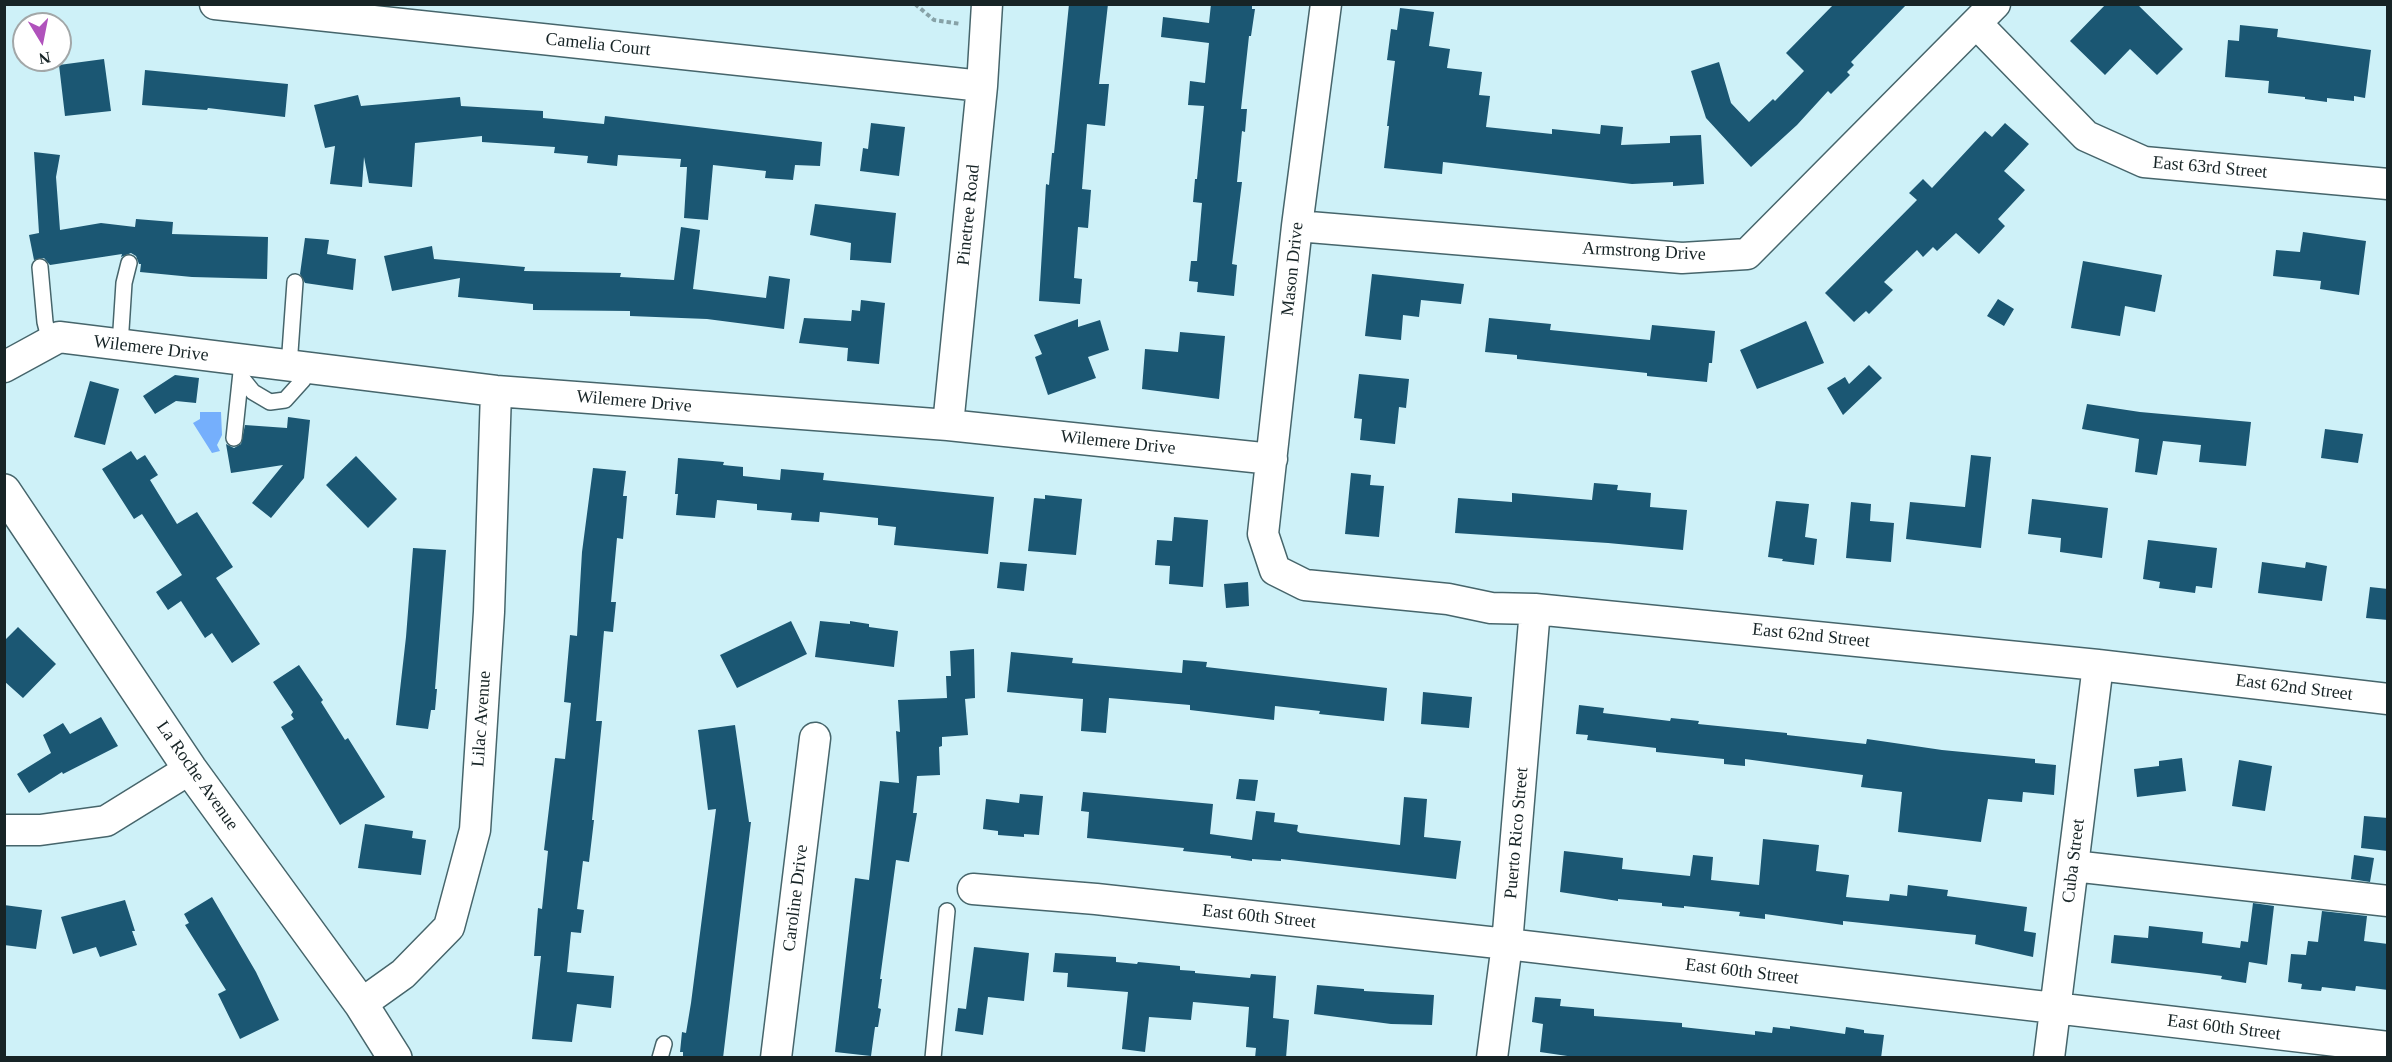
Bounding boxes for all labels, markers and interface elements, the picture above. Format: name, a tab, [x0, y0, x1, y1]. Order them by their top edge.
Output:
north arrow	[12, 12, 72, 72]
street label: Camelia Court	[544, 29, 652, 61]
text: N	[38, 49, 52, 68]
street label: East 63rd Street	[2152, 152, 2268, 184]
street label: Pinetree Road	[953, 163, 985, 267]
street label: Mason Drive	[1277, 221, 1309, 317]
street label: Armstrong Drive	[1582, 238, 1706, 266]
street label: Wilemere Drive	[92, 331, 210, 367]
street label: Wilemere Drive	[575, 386, 693, 418]
street label: Wilemere Drive	[1059, 426, 1177, 460]
street label: East 62nd Street	[1751, 619, 1871, 653]
street label: Lilac Avenue	[468, 670, 496, 768]
street label: East 62nd Street	[2234, 670, 2354, 706]
street label: La Roche Avenue	[151, 717, 243, 835]
street label: Puerto Rico Street	[1500, 766, 1534, 900]
street label: Cuba Street	[2058, 818, 2090, 904]
street label: Caroline Drive	[779, 843, 813, 953]
street label: East 60th Street	[1201, 900, 1317, 934]
street label: East 60th Street	[1684, 954, 1800, 990]
street label: East 60th Street	[2166, 1010, 2282, 1046]

